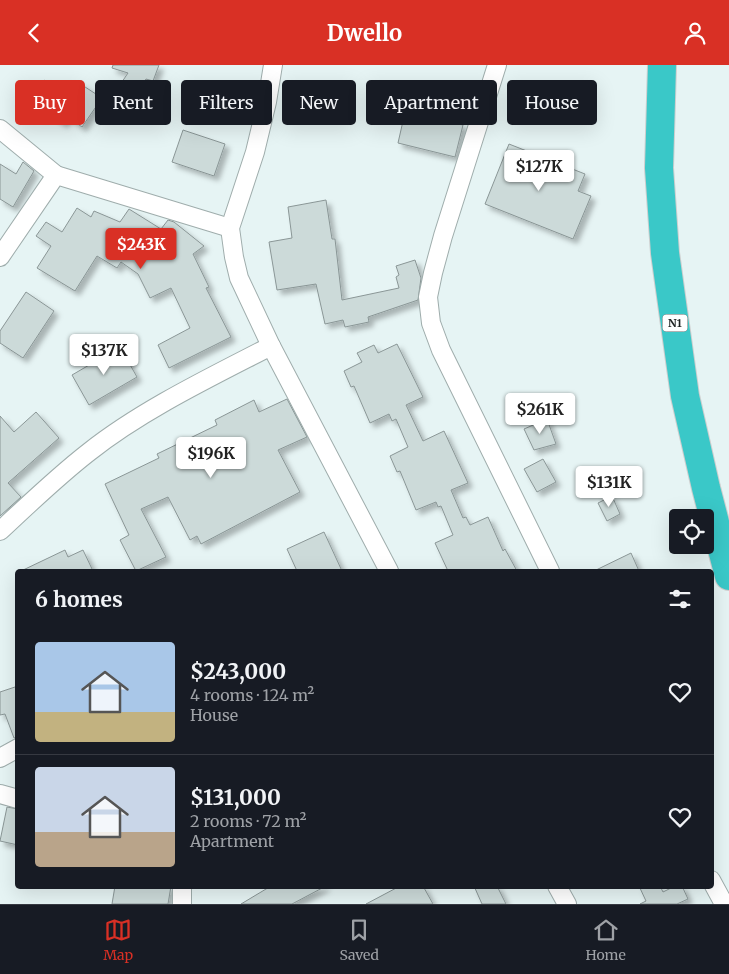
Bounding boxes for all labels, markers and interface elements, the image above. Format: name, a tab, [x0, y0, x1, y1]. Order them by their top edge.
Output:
icon: back	[20, 19, 48, 47]
text: Dwello	[327, 19, 402, 47]
icon: person	[681, 19, 709, 47]
chip: Buy	[15, 80, 85, 125]
chip: Rent	[95, 80, 171, 125]
chip: Filters	[181, 80, 272, 125]
chip: New	[282, 80, 356, 125]
chip: Apartment	[366, 80, 497, 125]
chip: House	[507, 80, 597, 125]
pin: $127K	[504, 149, 574, 192]
text: $127K	[515, 156, 563, 176]
pin: $243K	[106, 227, 176, 270]
text: $243K	[116, 234, 166, 254]
road number: N1	[662, 315, 688, 331]
pin: $137K	[69, 333, 139, 376]
text: $137K	[80, 340, 128, 360]
pin: $261K	[505, 393, 575, 435]
text: $261K	[516, 399, 564, 419]
pin: $196K	[176, 437, 246, 479]
text: $196K	[187, 443, 235, 463]
pin: $131K	[574, 465, 644, 508]
text: $131K	[587, 472, 631, 492]
map controls	[669, 509, 714, 554]
button: locate	[669, 509, 714, 554]
icon: filters	[666, 585, 694, 613]
text: 6 homes	[35, 586, 123, 613]
text: $243,000	[190, 658, 286, 685]
icon: home	[75, 662, 135, 722]
icon: heart	[666, 678, 694, 706]
text: 4 rooms · 124 m²	[190, 685, 314, 705]
text: House	[190, 705, 238, 725]
text: $131,000	[190, 784, 281, 811]
icon: home	[75, 787, 135, 847]
icon: heart	[666, 803, 694, 831]
text: 2 rooms · 72 m²	[190, 811, 306, 831]
text: Apartment	[190, 831, 274, 851]
tab: Map	[103, 916, 133, 964]
tab: Saved	[339, 916, 379, 964]
tab: Home	[585, 916, 626, 964]

